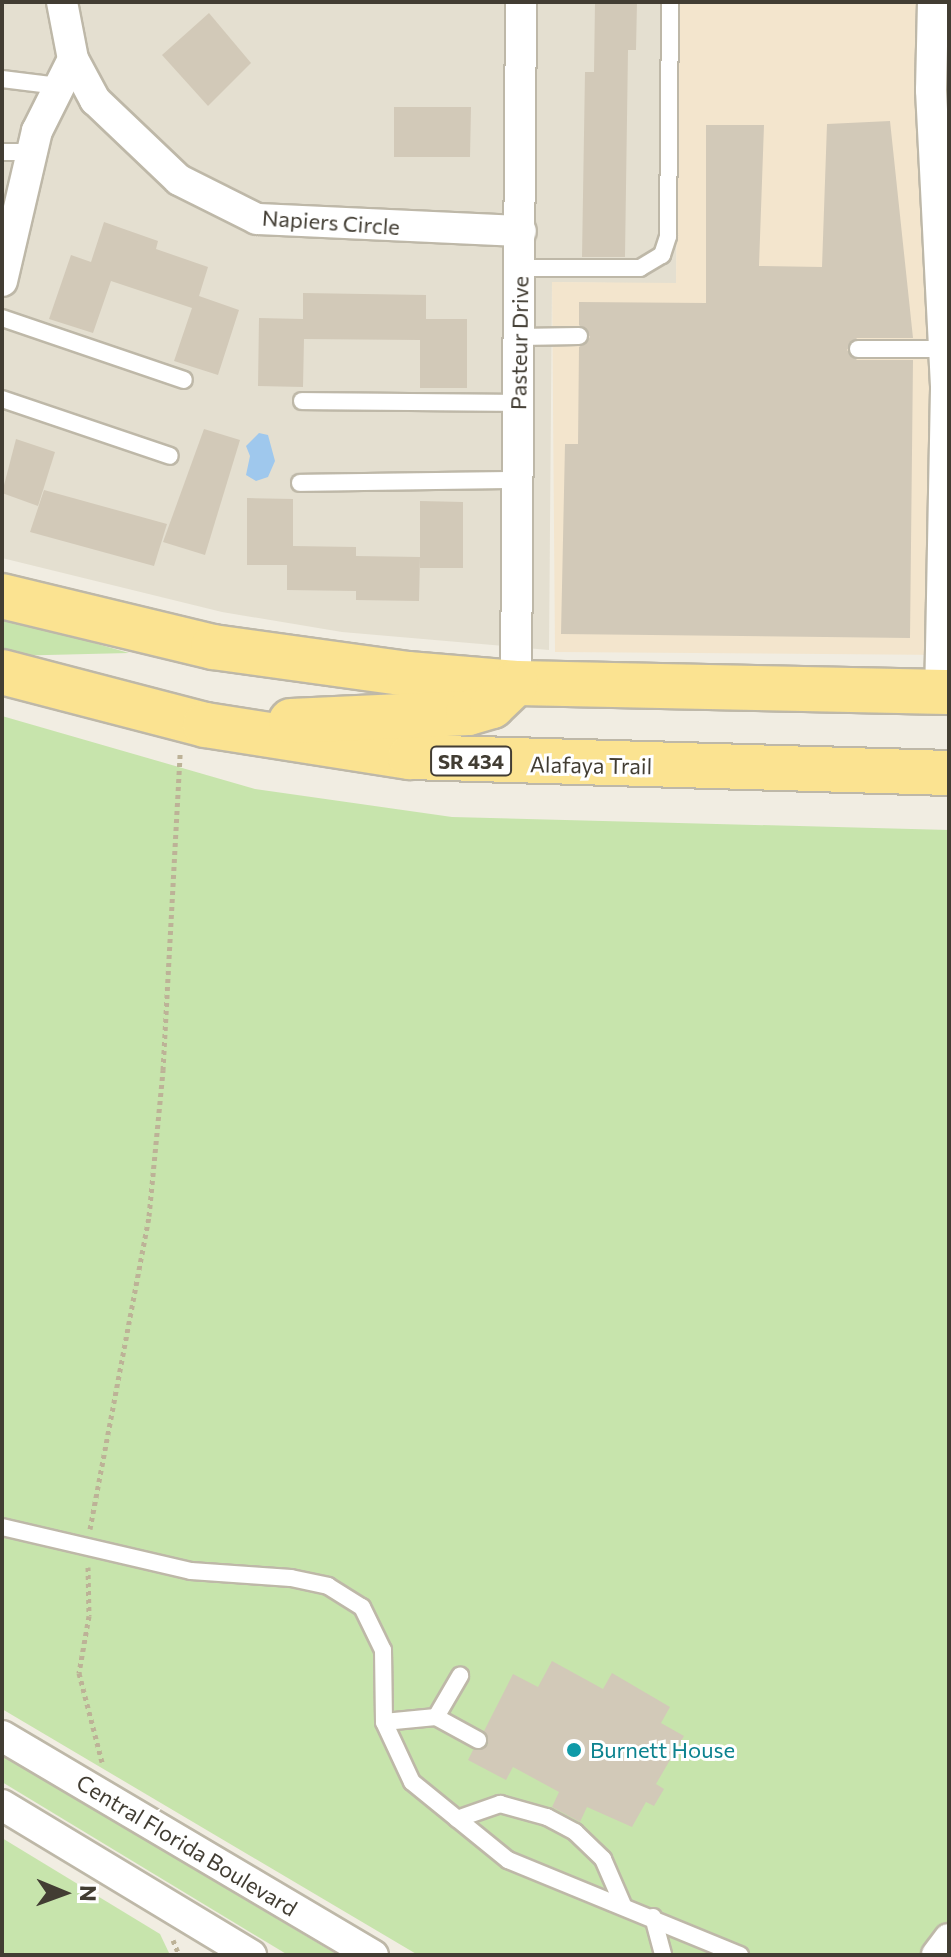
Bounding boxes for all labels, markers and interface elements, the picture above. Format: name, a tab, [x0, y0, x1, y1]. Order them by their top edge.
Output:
street label: Napiers Circle	[261, 204, 401, 240]
street label: Pasteur Drive	[505, 276, 533, 410]
road number: SR 434	[429, 745, 513, 777]
street label: Alafaya Trail	[530, 751, 652, 779]
place label: Burnett House	[590, 1737, 735, 1763]
marker: Burnett House	[565, 1741, 583, 1759]
street label: Central Florida Boulevard	[72, 1769, 302, 1921]
north arrow	[24, 1853, 104, 1933]
text: N	[75, 1885, 102, 1902]

